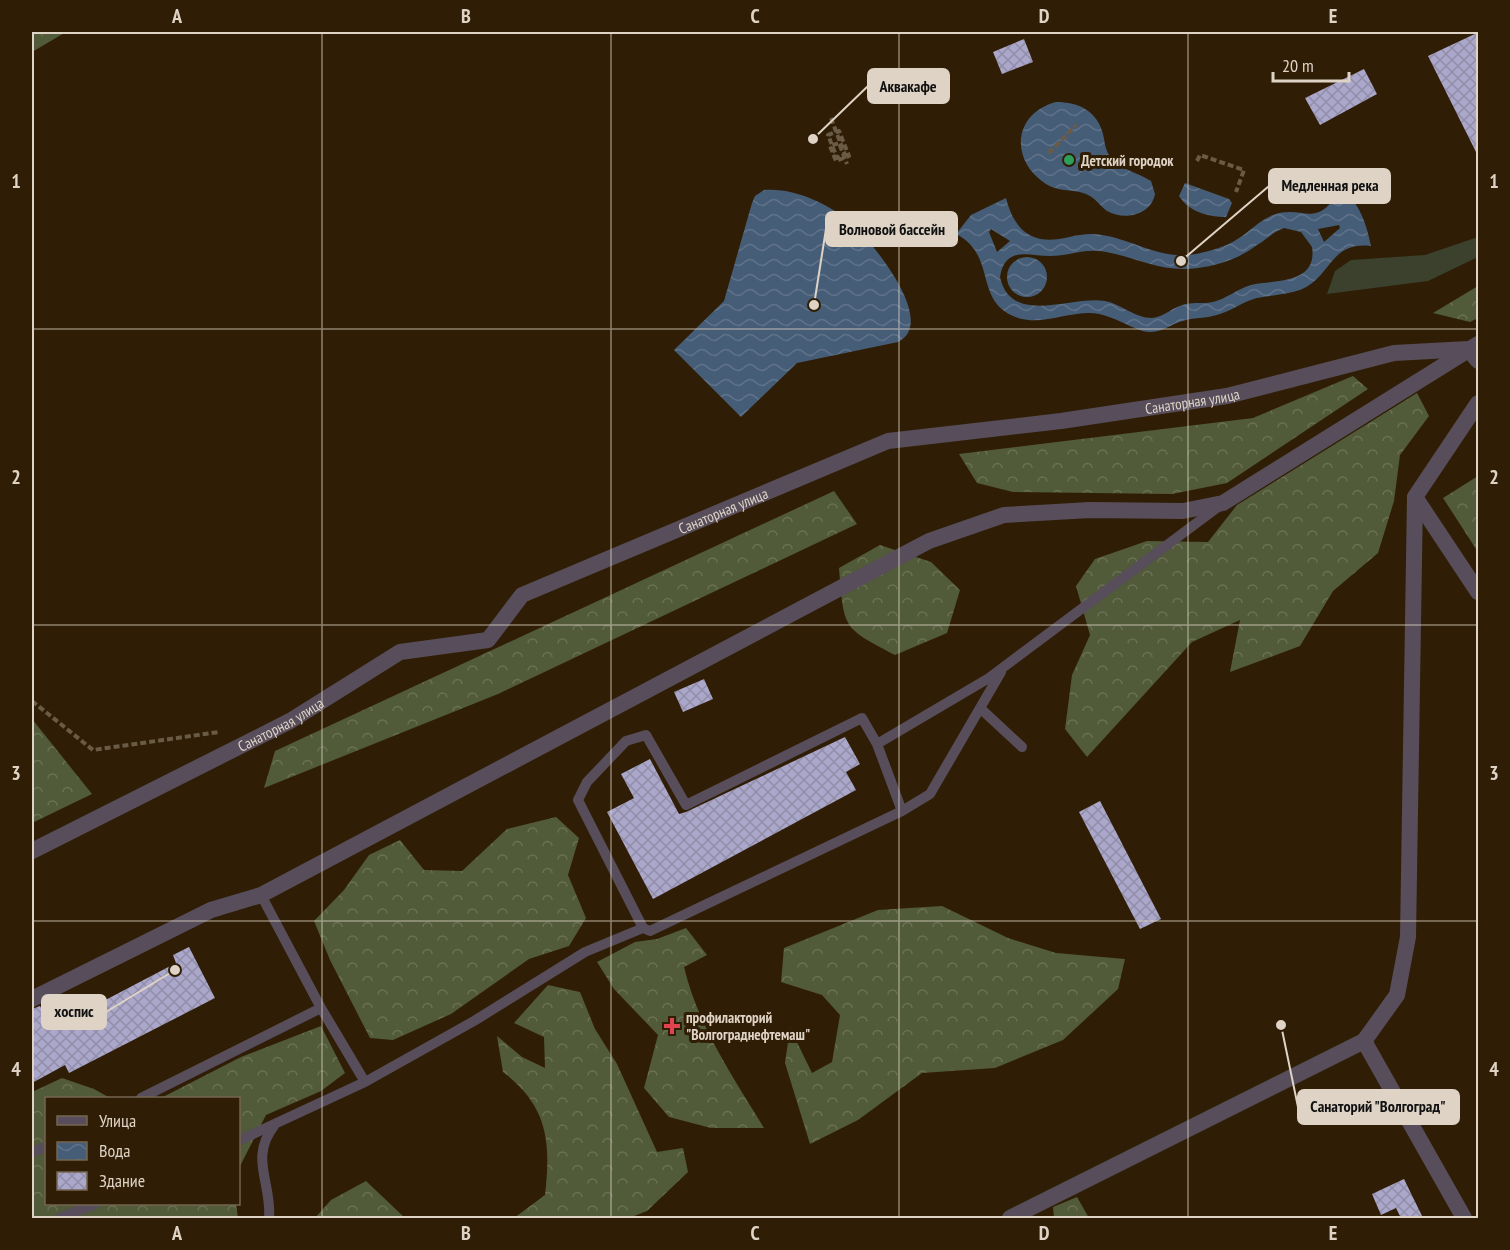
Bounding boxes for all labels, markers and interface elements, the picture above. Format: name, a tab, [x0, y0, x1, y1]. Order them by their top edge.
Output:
text: A	[171, 3, 183, 29]
text: B	[461, 3, 471, 29]
text: C	[750, 3, 760, 29]
text: D	[1039, 3, 1050, 29]
text: E	[1329, 3, 1337, 29]
scale bar	[1273, 45, 1350, 83]
text: 20 m	[1282, 54, 1314, 77]
callout: Аквакафе	[868, 69, 949, 103]
text: Аквакафе	[878, 76, 937, 96]
place label: Детский городок	[1081, 151, 1174, 170]
marker: Детский городок	[1062, 153, 1076, 167]
text: 1	[11, 168, 21, 194]
text: 1	[1489, 168, 1499, 194]
callout: Медленная река	[1269, 169, 1390, 203]
text: Медленная река	[1281, 175, 1379, 195]
callout: Волновой бассейн	[826, 212, 957, 246]
text: Волновой бассейн	[839, 219, 945, 239]
street label: Санаторная улица	[1144, 384, 1242, 418]
text: 2	[11, 464, 21, 490]
text: 2	[1489, 464, 1499, 490]
street label: Санаторная улица	[675, 483, 771, 538]
street label: Санаторная улица	[234, 693, 327, 755]
text: 3	[11, 760, 21, 786]
text: 3	[1489, 760, 1499, 786]
callout: хоспис	[42, 995, 106, 1029]
text: хоспис	[54, 1001, 94, 1021]
place label: профилакторий "Волгограднефтемаш"	[686, 1008, 810, 1044]
marker: профилакторий "Волгограднефтемаш"	[663, 1017, 681, 1035]
text: 4	[11, 1056, 21, 1082]
text: 4	[1489, 1056, 1499, 1082]
callout: Санаторий "Волгоград"	[1298, 1090, 1459, 1124]
text: Санаторий "Волгоград"	[1310, 1096, 1446, 1116]
legend	[45, 1097, 240, 1205]
text: Улица	[99, 1109, 136, 1132]
text: Вода	[99, 1139, 130, 1162]
text: Здание	[99, 1169, 145, 1192]
text: A	[171, 1220, 183, 1246]
text: B	[461, 1220, 471, 1246]
text: C	[750, 1220, 760, 1246]
text: D	[1039, 1220, 1050, 1246]
text: E	[1329, 1220, 1337, 1246]

